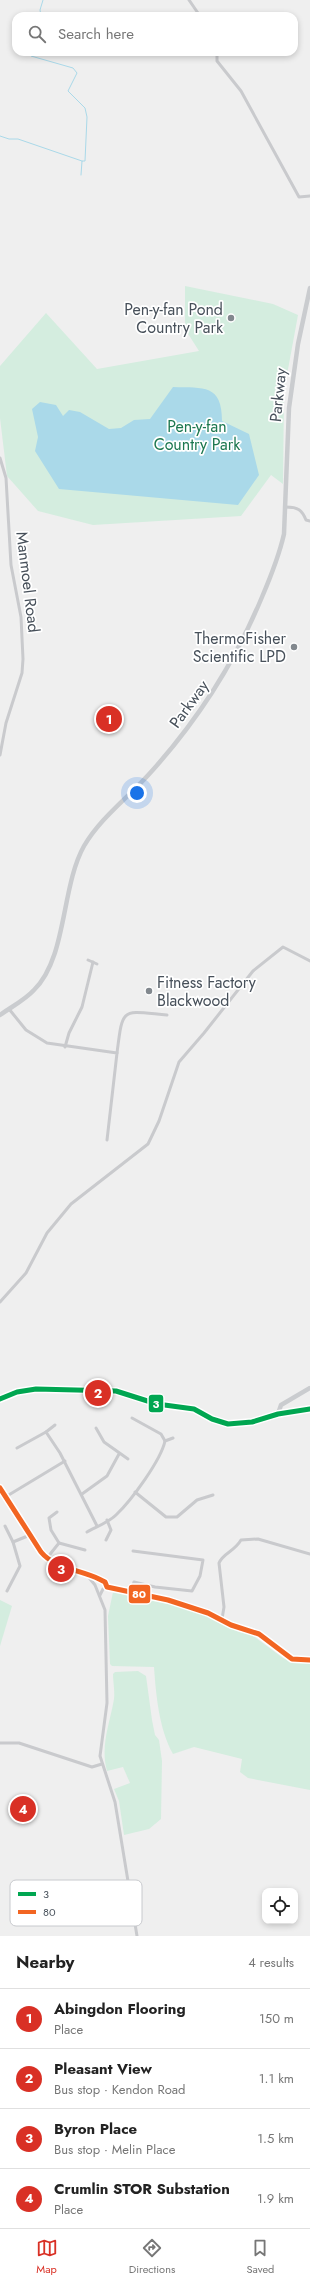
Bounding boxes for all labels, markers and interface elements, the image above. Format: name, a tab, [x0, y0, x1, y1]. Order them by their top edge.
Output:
search box	[12, 12, 298, 56]
icon: search	[26, 23, 48, 45]
text: Search here	[58, 23, 134, 45]
place label: Pen-y-fan Pond Country Park	[124, 298, 224, 339]
marker: Pen-y-fan Pond Country Park	[226, 313, 236, 323]
street label: Parkway	[264, 366, 292, 423]
park label: Pen-y-fan Country Park	[154, 415, 241, 456]
street label: Manmoel Road	[10, 530, 46, 634]
place label: ThermoFisher Scientific LPD	[193, 627, 287, 668]
marker: ThermoFisher Scientific LPD	[289, 642, 299, 652]
street label: Parkway	[164, 675, 215, 733]
pin: 1	[96, 704, 122, 734]
your location	[127, 783, 147, 803]
place label: Fitness Factory Blackwood	[157, 971, 257, 1012]
marker: Fitness Factory Blackwood	[144, 986, 154, 996]
pin: 2	[85, 1378, 111, 1408]
line badge: 3	[148, 1394, 164, 1413]
text: 3	[153, 1396, 160, 1412]
pin: 3	[48, 1554, 74, 1584]
line badge: 80	[128, 1584, 151, 1604]
text: 80	[132, 1586, 146, 1602]
pin: 4	[10, 1794, 36, 1824]
legend	[10, 1880, 142, 1926]
text: 3	[43, 1886, 49, 1902]
map controls	[262, 1888, 298, 1924]
button: locate	[262, 1888, 298, 1924]
text: 80	[43, 1904, 56, 1920]
text: Nearby	[16, 1950, 74, 1974]
text: 4 results	[248, 1953, 294, 1972]
text: Abingdon Flooring	[54, 1998, 186, 2020]
text: 1	[26, 2009, 32, 2028]
text: 150 m	[259, 2009, 294, 2028]
text: Place	[54, 2020, 83, 2039]
text: Pleasant View	[54, 2058, 152, 2080]
text: 2	[25, 2069, 33, 2088]
text: 1.1 km	[259, 2069, 294, 2088]
text: Bus stop · Kendon Road	[54, 2080, 186, 2099]
text: Byron Place	[54, 2118, 137, 2140]
text: 3	[25, 2129, 33, 2148]
text: 1.5 km	[257, 2129, 294, 2148]
text: Bus stop · Melin Place	[54, 2140, 175, 2159]
text: Crumlin STOR Substation	[54, 2178, 230, 2200]
text: 4	[24, 2189, 34, 2208]
text: 1.9 km	[257, 2189, 294, 2208]
text: Place	[54, 2200, 83, 2219]
tab: Map	[36, 2237, 58, 2277]
tab: Directions	[129, 2237, 175, 2277]
tab: Saved	[247, 2237, 274, 2277]

